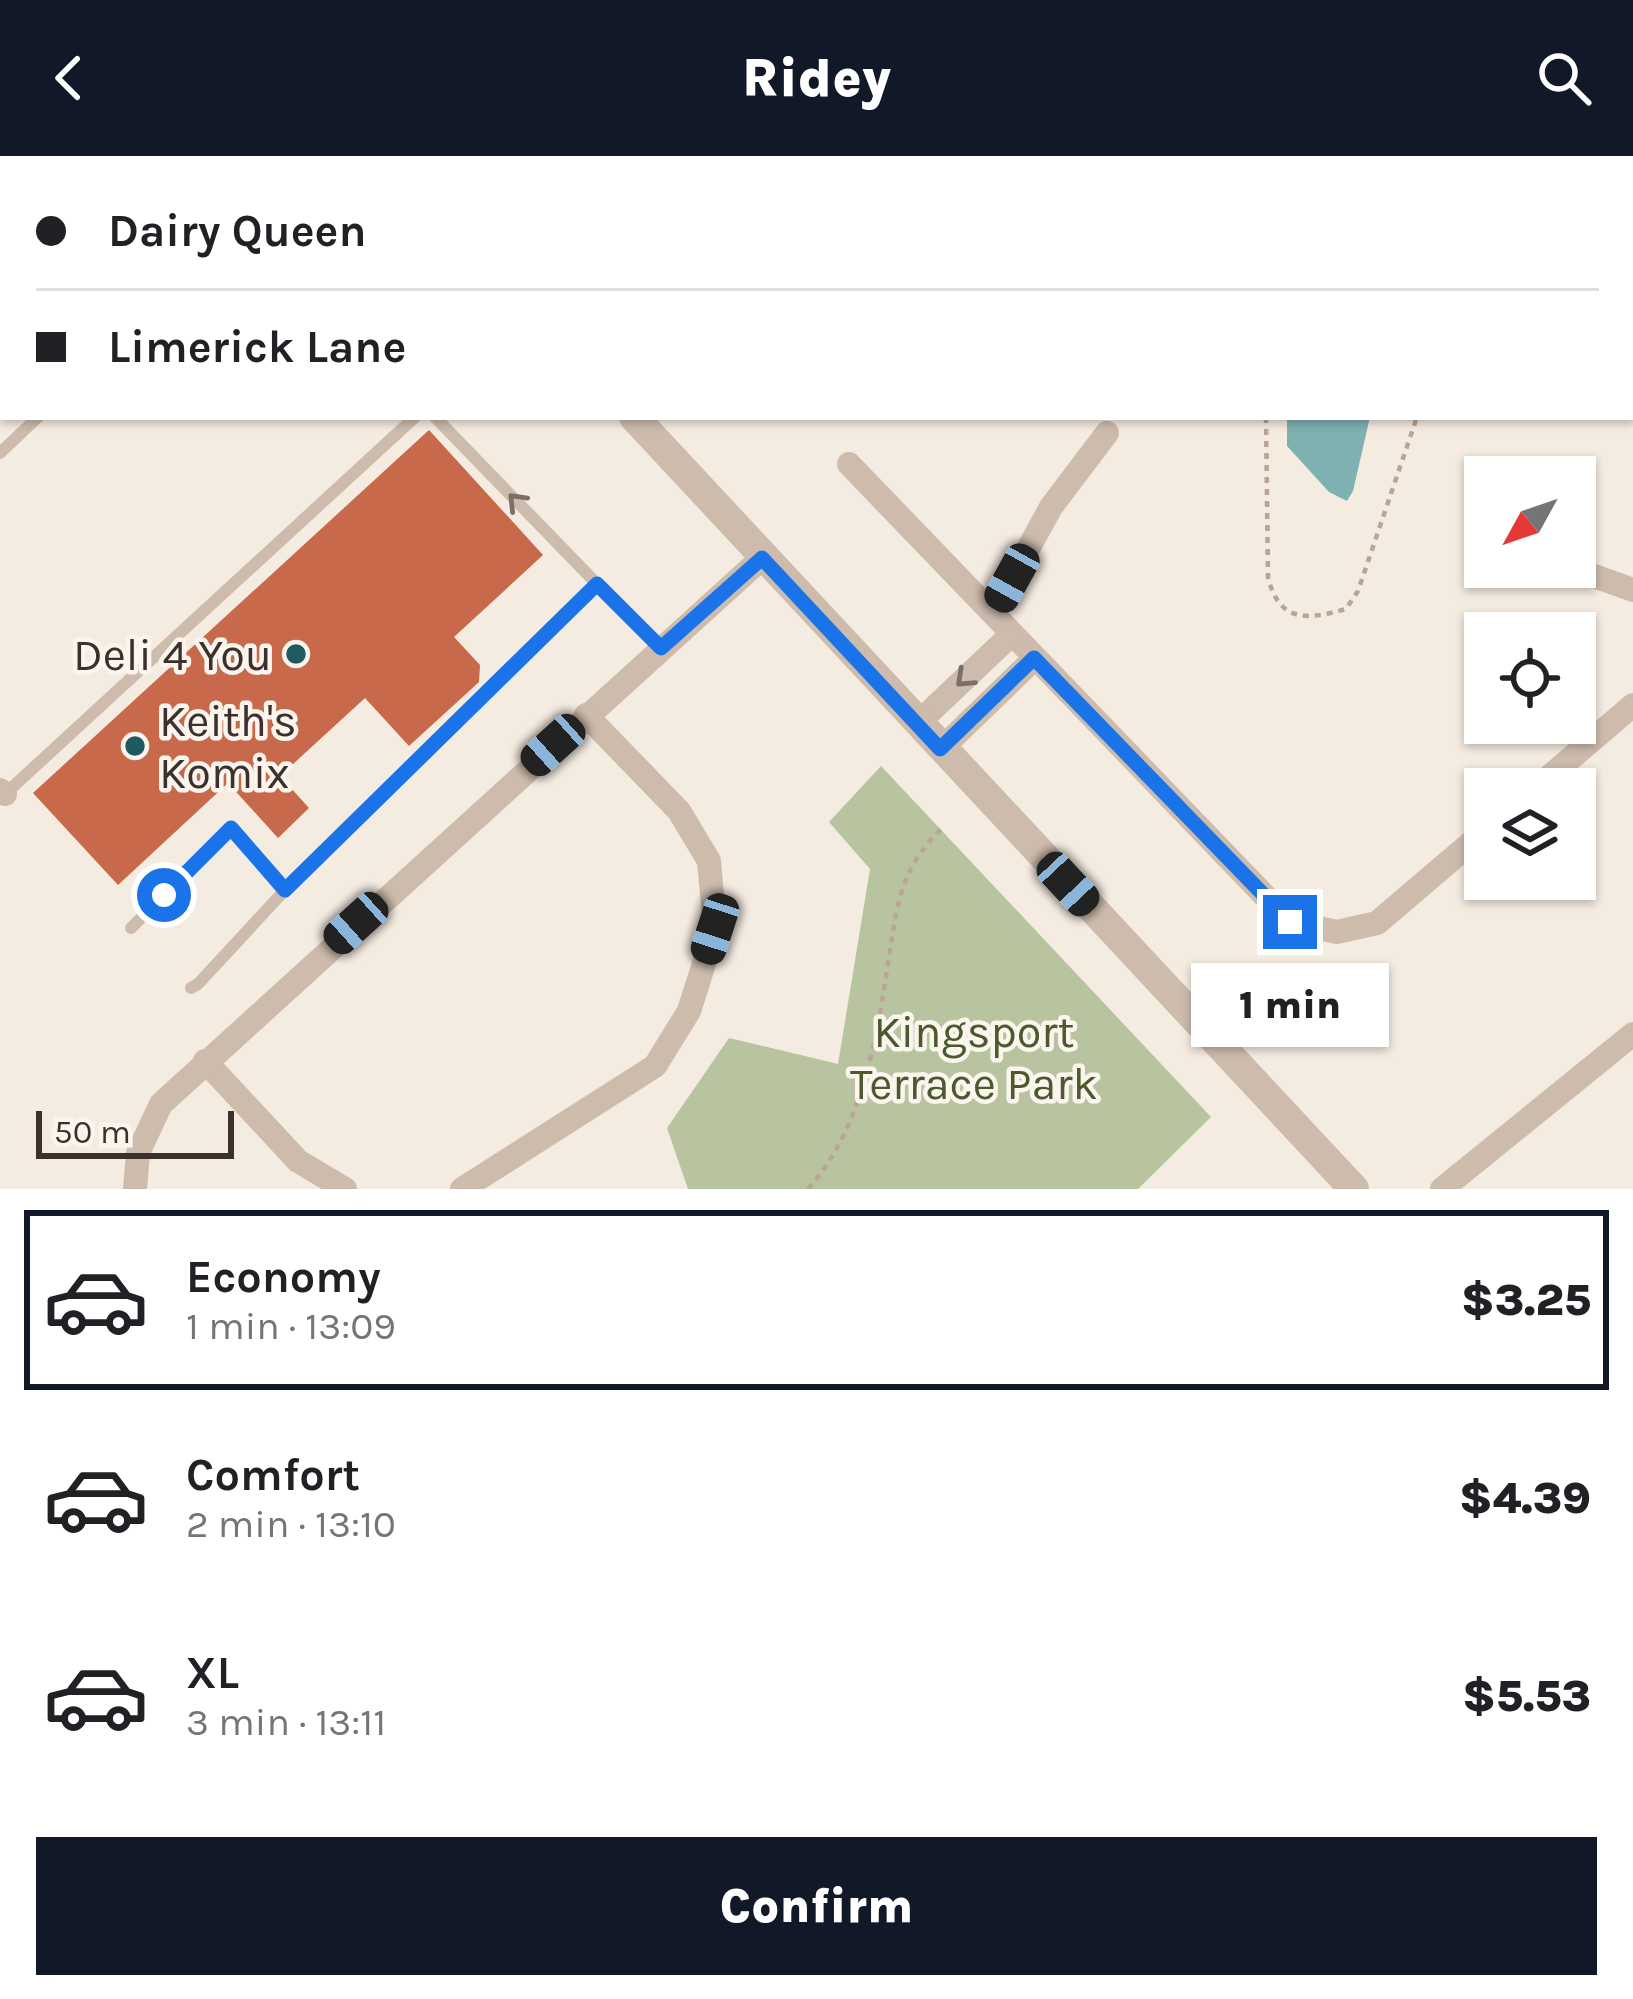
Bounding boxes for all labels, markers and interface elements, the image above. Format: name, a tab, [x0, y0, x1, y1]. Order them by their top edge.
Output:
icon: back	[36, 45, 102, 111]
icon: search	[1531, 45, 1597, 111]
text: Ridey	[742, 46, 891, 110]
text: Dairy Queen	[108, 205, 367, 257]
text: Limerick Lane	[108, 321, 406, 373]
north arrow	[1464, 456, 1596, 588]
map controls	[1464, 456, 1596, 900]
one-way arrow	[508, 493, 530, 515]
car	[979, 538, 1045, 618]
button: locate	[1464, 612, 1596, 744]
place label: Deli 4 You	[73, 629, 272, 681]
marker: Deli 4 You	[283, 641, 309, 667]
one-way arrow	[957, 665, 978, 687]
place label: Keith's Komix	[159, 695, 297, 799]
car	[514, 708, 592, 782]
marker: Keith's Komix	[122, 733, 148, 759]
button: layers	[1464, 768, 1596, 900]
car	[1030, 845, 1106, 923]
route start	[137, 868, 191, 922]
car	[317, 886, 395, 960]
car	[687, 889, 743, 969]
route end	[1263, 895, 1317, 949]
callout: 1 min	[1191, 964, 1389, 1048]
text: 1 min	[1239, 982, 1341, 1028]
park label: Kingsport Terrace Park	[850, 1006, 1098, 1110]
scale bar	[36, 1105, 234, 1158]
text: 50 m	[54, 1113, 131, 1151]
icon: car	[42, 1246, 150, 1354]
text: Economy	[186, 1251, 381, 1303]
text: $3.25	[1461, 1274, 1591, 1326]
text: 1 min · 13:09	[186, 1303, 396, 1349]
icon: car	[42, 1444, 150, 1552]
text: Comfort	[186, 1449, 360, 1501]
text: $4.39	[1459, 1472, 1591, 1524]
text: 2 min · 13:10	[186, 1501, 396, 1547]
icon: car	[42, 1642, 150, 1750]
text: XL	[186, 1647, 239, 1699]
text: $5.53	[1462, 1670, 1591, 1722]
text: 3 min · 13:11	[186, 1699, 386, 1745]
button: Confirm	[36, 1837, 1597, 1975]

